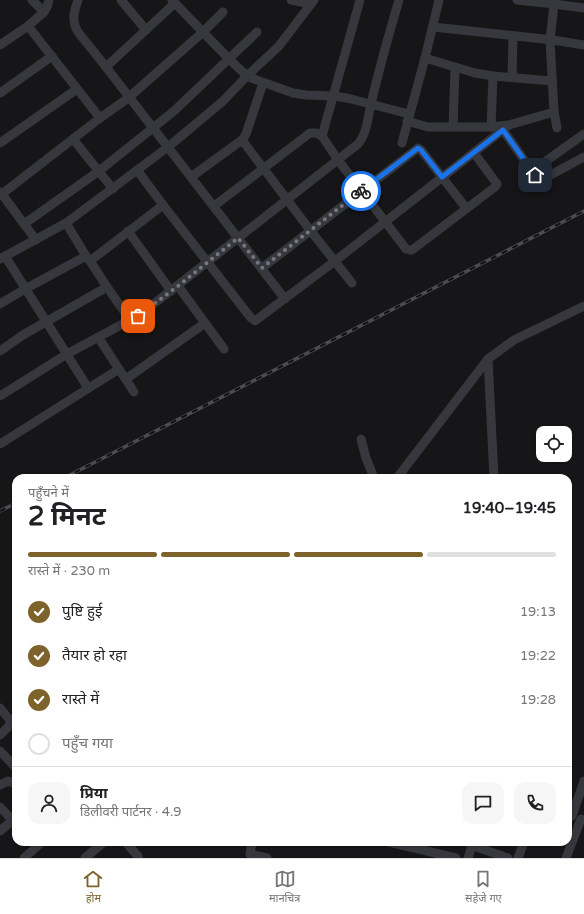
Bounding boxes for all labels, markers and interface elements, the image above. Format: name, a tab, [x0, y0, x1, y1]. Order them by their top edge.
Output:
pin	[518, 158, 552, 192]
icon: home	[524, 164, 546, 186]
courier	[341, 171, 381, 211]
icon: bike	[350, 180, 372, 202]
pin	[121, 299, 155, 333]
icon: bag	[127, 305, 149, 327]
map controls	[536, 426, 572, 462]
button: locate	[536, 426, 572, 462]
text: पहुँचने में	[28, 485, 69, 501]
text: 19:40–19:45	[463, 499, 556, 517]
text: 2 मिनट	[28, 501, 106, 532]
text: रास्ते में · 230 m	[28, 563, 110, 579]
icon: check	[28, 601, 50, 623]
text: पुष्टि हुई	[62, 602, 102, 620]
text: 19:13	[520, 604, 556, 620]
icon: check	[28, 645, 50, 667]
text: तैयार हो रहा	[62, 646, 127, 664]
text: 19:22	[520, 648, 556, 664]
icon: check	[28, 689, 50, 711]
text: रास्ते में	[62, 690, 99, 708]
text: 19:28	[520, 692, 556, 708]
text: पहुँच गया	[62, 734, 113, 752]
button: person	[28, 782, 70, 824]
button: chat	[462, 782, 504, 824]
button: phone	[514, 782, 556, 824]
text: प्रिया	[80, 784, 108, 802]
text: डिलीवरी पार्टनर · 4.9	[80, 804, 181, 820]
tab: होम	[82, 868, 104, 906]
tab: मानचित्र	[269, 868, 300, 906]
tab: सहेजे गए	[465, 868, 502, 906]

